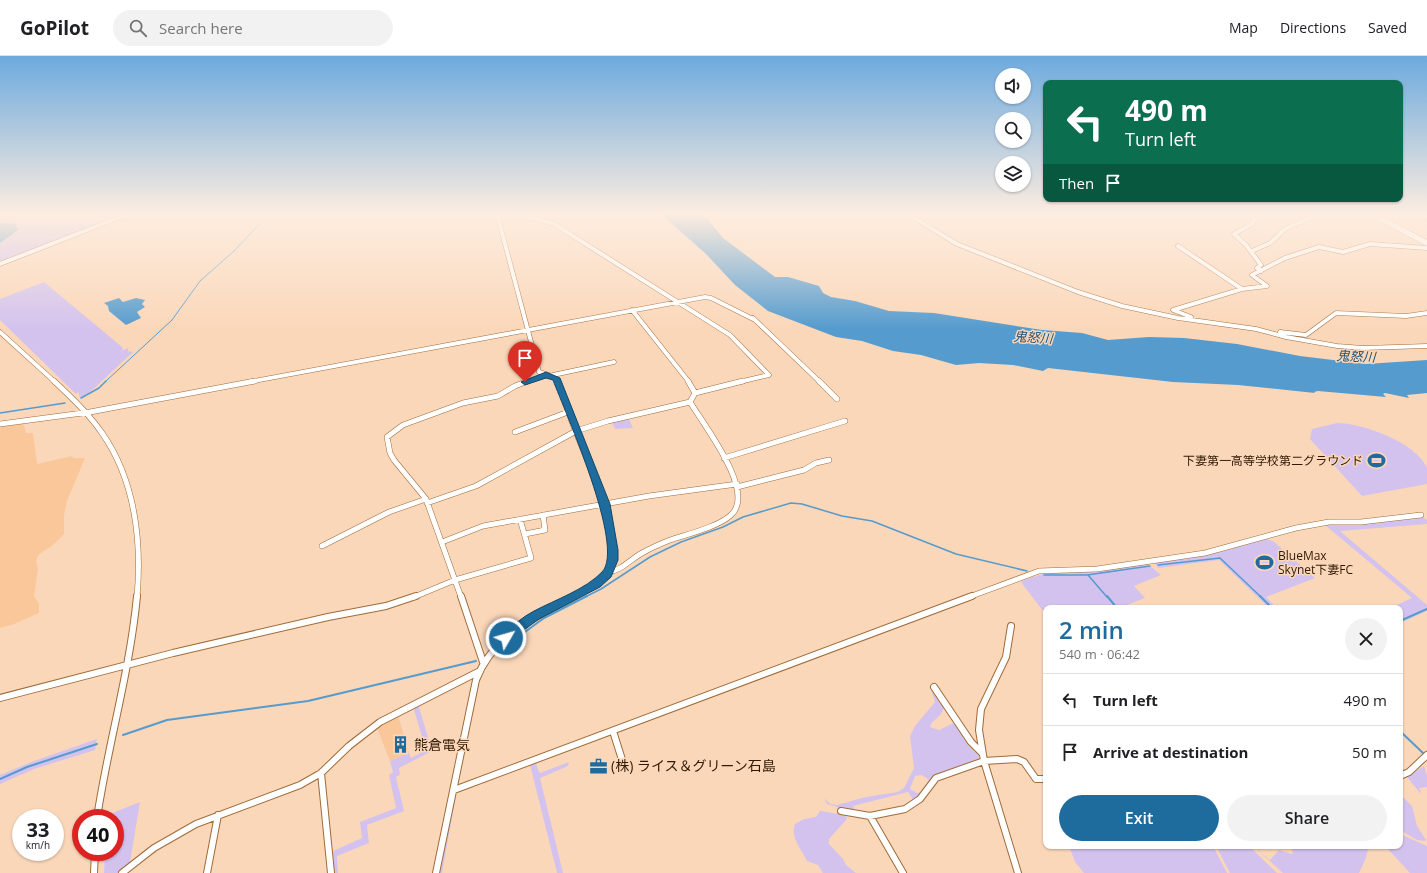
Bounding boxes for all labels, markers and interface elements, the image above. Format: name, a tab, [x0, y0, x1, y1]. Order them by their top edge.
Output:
search box	[113, 10, 393, 46]
text: GoPilot	[20, 15, 89, 41]
icon: search	[127, 17, 149, 39]
text: Search here	[159, 18, 243, 38]
text: Map	[1229, 18, 1258, 37]
text: Directions	[1280, 18, 1346, 37]
text: Saved	[1368, 18, 1407, 37]
map controls	[995, 68, 1031, 192]
button: sound	[995, 68, 1031, 104]
text: 490 m	[1125, 91, 1208, 129]
icon: left	[1059, 96, 1111, 148]
button: search	[995, 112, 1031, 148]
text: Turn left	[1125, 127, 1196, 151]
button: layers	[995, 156, 1031, 192]
icon: arrive	[1102, 172, 1124, 194]
text: Then	[1059, 173, 1094, 193]
water label: 鬼怒川	[1013, 327, 1055, 347]
pin	[508, 341, 542, 382]
water label: 鬼怒川	[1336, 346, 1378, 366]
icon: arrive	[514, 347, 536, 369]
sports icon: 下妻第一高等学校第二グラウンド	[1366, 451, 1386, 471]
place label: 下妻第一高等学校第二グラウンド	[1183, 452, 1363, 469]
place label: BlueMax Skynet下妻FC	[1278, 547, 1353, 578]
sports icon: BlueMax Skynet下妻FC	[1255, 553, 1275, 573]
text: 2 min	[1059, 613, 1124, 646]
position arrow	[485, 617, 527, 659]
button: close	[1345, 618, 1387, 660]
text: 540 m · 06:42	[1059, 645, 1140, 663]
icon: left	[1059, 689, 1081, 711]
text: Turn left	[1093, 690, 1158, 710]
text: 490 m	[1343, 690, 1387, 710]
building icon: 熊倉電気	[391, 735, 411, 755]
place label: 熊倉電気	[414, 735, 470, 754]
icon: arrive	[1059, 741, 1081, 763]
text: Arrive at destination	[1093, 742, 1248, 762]
text: 50 m	[1352, 742, 1387, 762]
office icon: (株) ライス＆グリーン石島	[588, 756, 608, 776]
place label: (株) ライス＆グリーン石島	[611, 756, 776, 775]
button: Exit	[1059, 795, 1219, 841]
button: Share	[1227, 795, 1387, 841]
speed limit sign: 40	[72, 809, 124, 861]
text: 33	[27, 816, 49, 843]
text: km/h	[26, 838, 50, 852]

